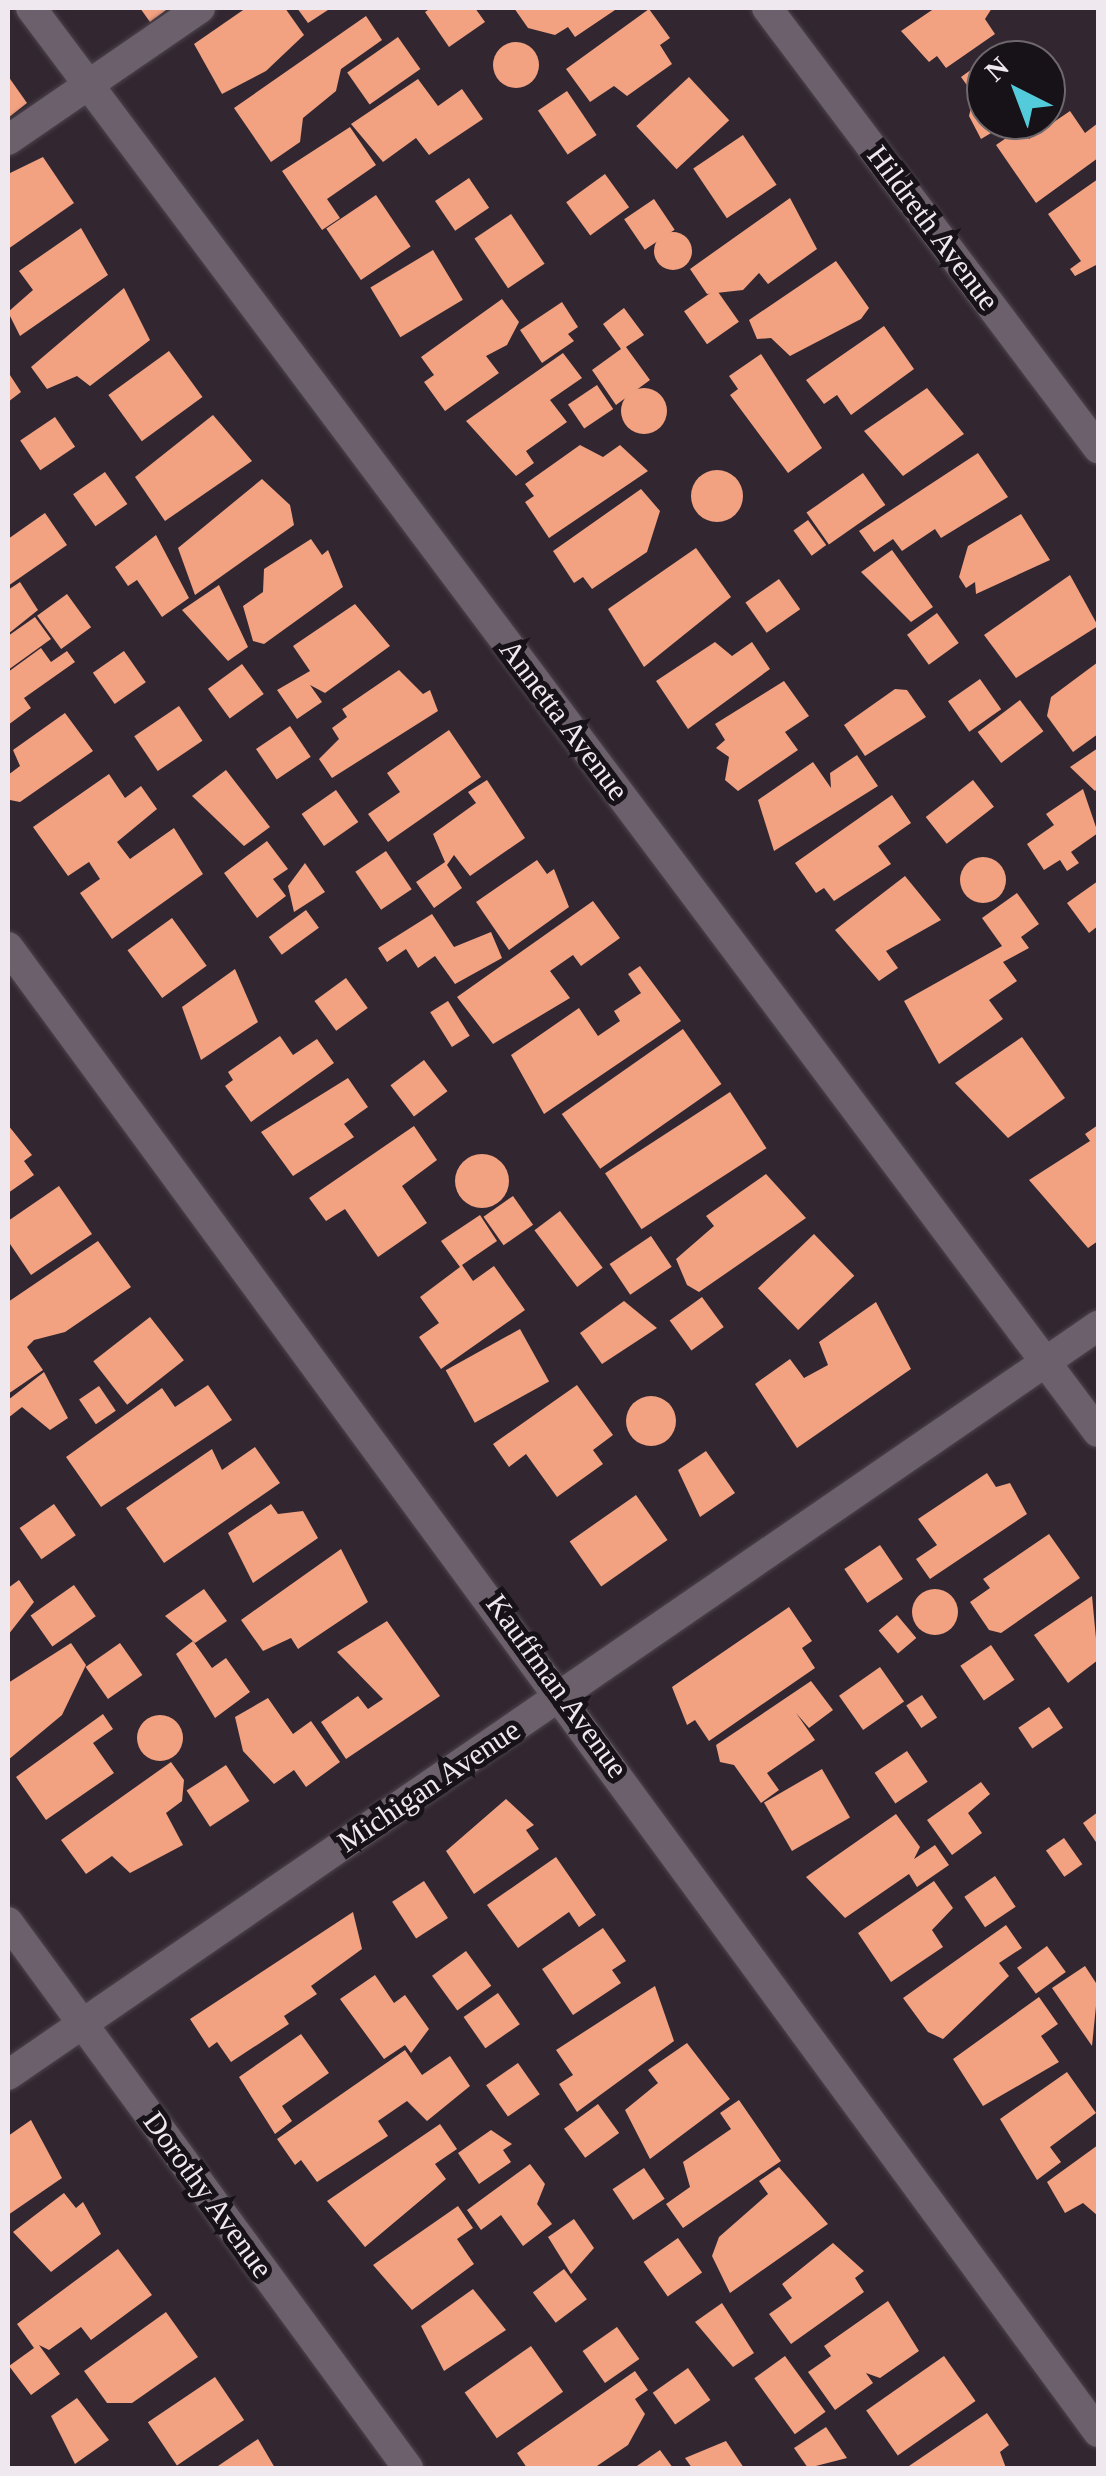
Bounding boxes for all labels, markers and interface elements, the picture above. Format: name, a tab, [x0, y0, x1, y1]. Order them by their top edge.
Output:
north arrow	[966, 40, 1066, 140]
text: N	[979, 51, 1015, 87]
street label: Hildreth Avenue	[859, 138, 1007, 318]
street label: Annetta Avenue	[491, 632, 637, 808]
street label: Kauffman Avenue	[478, 1587, 636, 1785]
street label: Michigan Avenue	[330, 1711, 528, 1861]
street label: Dorothy Avenue	[135, 2104, 281, 2286]

